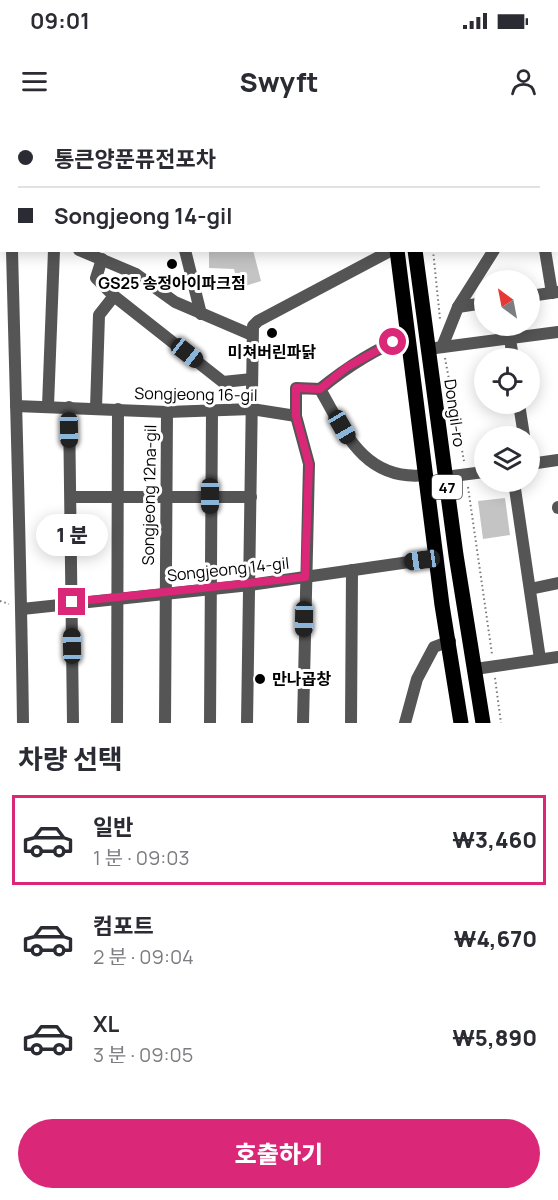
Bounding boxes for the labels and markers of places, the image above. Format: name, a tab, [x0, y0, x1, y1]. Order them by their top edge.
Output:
marker: GS25 송정아이파크점	[165, 257, 179, 271]
place label: GS25 송정아이파크점	[98, 272, 246, 294]
marker: 미쳐버린파닭	[265, 326, 279, 340]
place label: 미쳐버린파닭	[228, 341, 316, 363]
place label: 만나곱창	[272, 668, 331, 690]
marker: 만나곱창	[253, 672, 267, 686]

